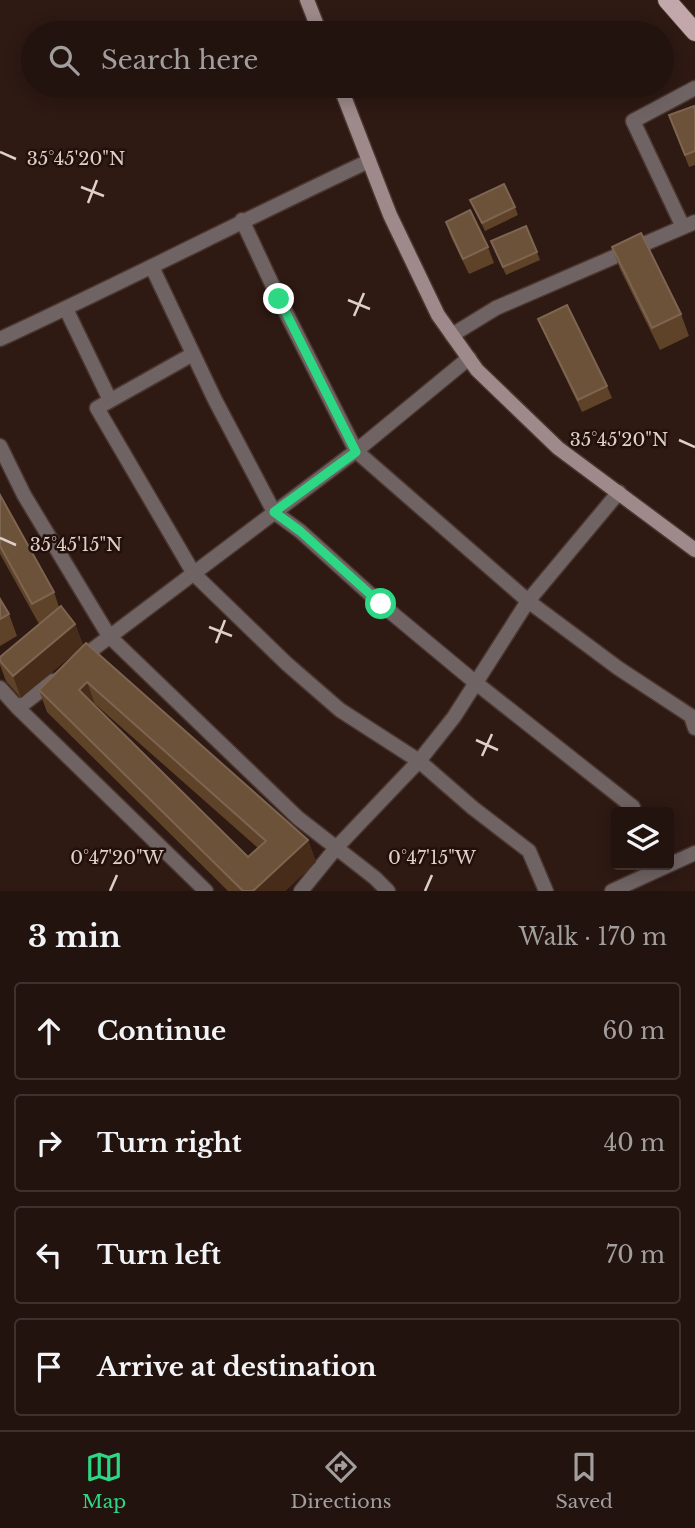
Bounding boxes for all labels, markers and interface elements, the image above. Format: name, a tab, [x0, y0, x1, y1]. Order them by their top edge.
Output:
search box	[21, 21, 674, 98]
icon: search	[45, 41, 83, 79]
text: Search here	[101, 44, 258, 76]
text: 35°45'20"N	[27, 148, 125, 170]
route end	[263, 283, 294, 314]
text: 35°45'20"N	[570, 429, 668, 451]
text: 35°45'15"N	[30, 534, 122, 556]
route start	[365, 588, 396, 619]
map controls	[611, 807, 674, 870]
button: layers	[611, 807, 674, 870]
text: 0°47'20"W	[70, 847, 165, 869]
text: 0°47'15"W	[388, 847, 477, 869]
text: 3 min	[28, 918, 121, 955]
text: Walk · 170 m	[519, 923, 667, 951]
icon: ahead	[30, 1012, 68, 1050]
text: Continue	[97, 1015, 226, 1047]
text: 60 m	[603, 1017, 665, 1045]
icon: right	[30, 1124, 68, 1162]
text: Turn right	[97, 1127, 242, 1159]
text: 40 m	[604, 1129, 665, 1157]
icon: left	[30, 1236, 68, 1274]
text: Turn left	[97, 1239, 221, 1271]
text: 70 m	[606, 1241, 665, 1269]
icon: arrive	[30, 1348, 68, 1386]
text: Arrive at destination	[97, 1351, 377, 1383]
tab: Map	[82, 1448, 126, 1513]
tab: Directions	[290, 1448, 391, 1513]
tab: Saved	[556, 1448, 613, 1513]

